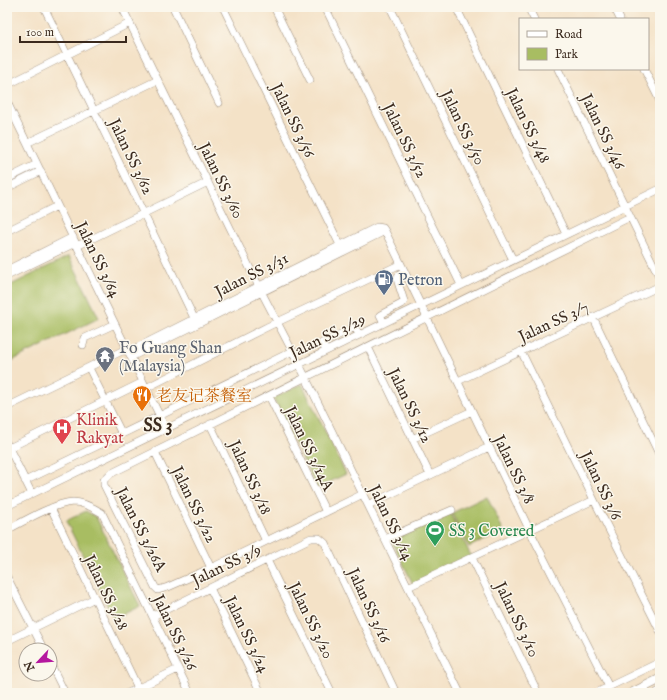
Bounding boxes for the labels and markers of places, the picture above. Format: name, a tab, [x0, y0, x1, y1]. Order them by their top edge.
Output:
fuel station icon: Petron	[373, 268, 395, 296]
place label: Petron	[398, 271, 443, 291]
place label: Fo Guang Shan (Malaysia)	[119, 339, 222, 377]
temple icon: Fo Guang Shan (Malaysia)	[94, 345, 116, 373]
restaurant icon: 老友记茶餐室	[131, 384, 153, 412]
place label: 老友记茶餐室	[156, 387, 252, 407]
place label: Klinik Rakyat	[76, 411, 124, 449]
hospital icon: Klinik Rakyat	[51, 417, 73, 445]
sports icon: SS 3 Covered	[424, 519, 446, 547]
place label: SS 3 Covered	[449, 522, 535, 542]

